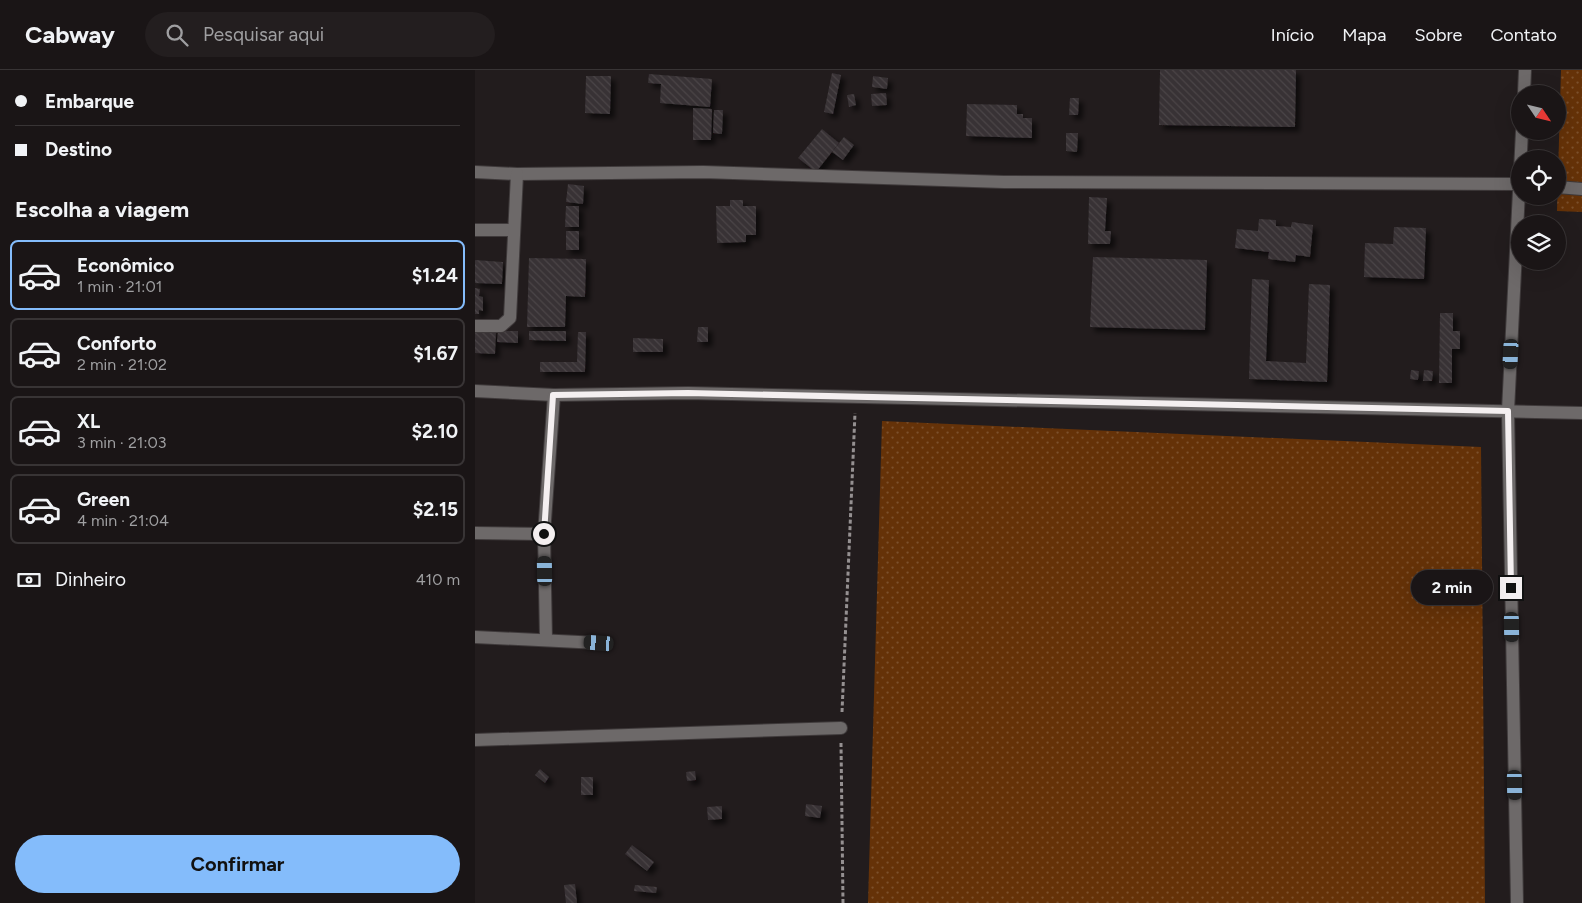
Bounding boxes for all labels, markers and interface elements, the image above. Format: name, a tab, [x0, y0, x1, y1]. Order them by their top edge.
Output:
search box	[145, 12, 495, 57]
text: Cabway	[25, 20, 115, 49]
icon: search	[163, 21, 191, 49]
text: Pesquisar aqui	[203, 23, 324, 46]
text: Início	[1271, 24, 1314, 46]
text: Mapa	[1342, 24, 1386, 46]
text: Sobre	[1414, 24, 1462, 46]
text: Contato	[1490, 24, 1557, 46]
north arrow	[1511, 85, 1566, 140]
map controls	[1511, 85, 1566, 270]
text: Embarque	[45, 90, 134, 113]
text: Destino	[45, 138, 112, 161]
button: locate	[1511, 150, 1566, 205]
text: Escolha a viagem	[15, 196, 189, 223]
button: layers	[1511, 215, 1566, 270]
icon: car	[17, 253, 62, 298]
text: Econômico	[77, 254, 174, 277]
text: $1.24	[412, 264, 458, 287]
text: 1 min · 21:01	[77, 277, 162, 296]
icon: car	[17, 331, 62, 376]
text: Conforto	[77, 332, 157, 355]
car	[1502, 339, 1519, 369]
text: $1.67	[413, 342, 458, 365]
text: 2 min · 21:02	[77, 355, 167, 374]
icon: car	[17, 409, 62, 454]
text: XL	[77, 410, 100, 433]
text: $2.10	[411, 420, 458, 443]
text: 3 min · 21:03	[77, 433, 166, 452]
icon: car	[17, 487, 62, 532]
text: Green	[77, 488, 130, 511]
text: $2.15	[413, 498, 458, 521]
text: 4 min · 21:04	[77, 511, 169, 530]
route start	[533, 523, 555, 545]
car	[537, 556, 552, 586]
icon: cash	[15, 566, 43, 594]
text: Dinheiro	[55, 568, 126, 591]
text: 410 m	[416, 570, 460, 589]
callout: 2 min	[1411, 570, 1493, 606]
route end	[1500, 577, 1522, 599]
text: 2 min	[1432, 578, 1472, 597]
car	[1504, 612, 1519, 642]
car	[583, 634, 614, 652]
car	[1507, 770, 1522, 800]
button: Confirmar	[15, 835, 460, 893]

